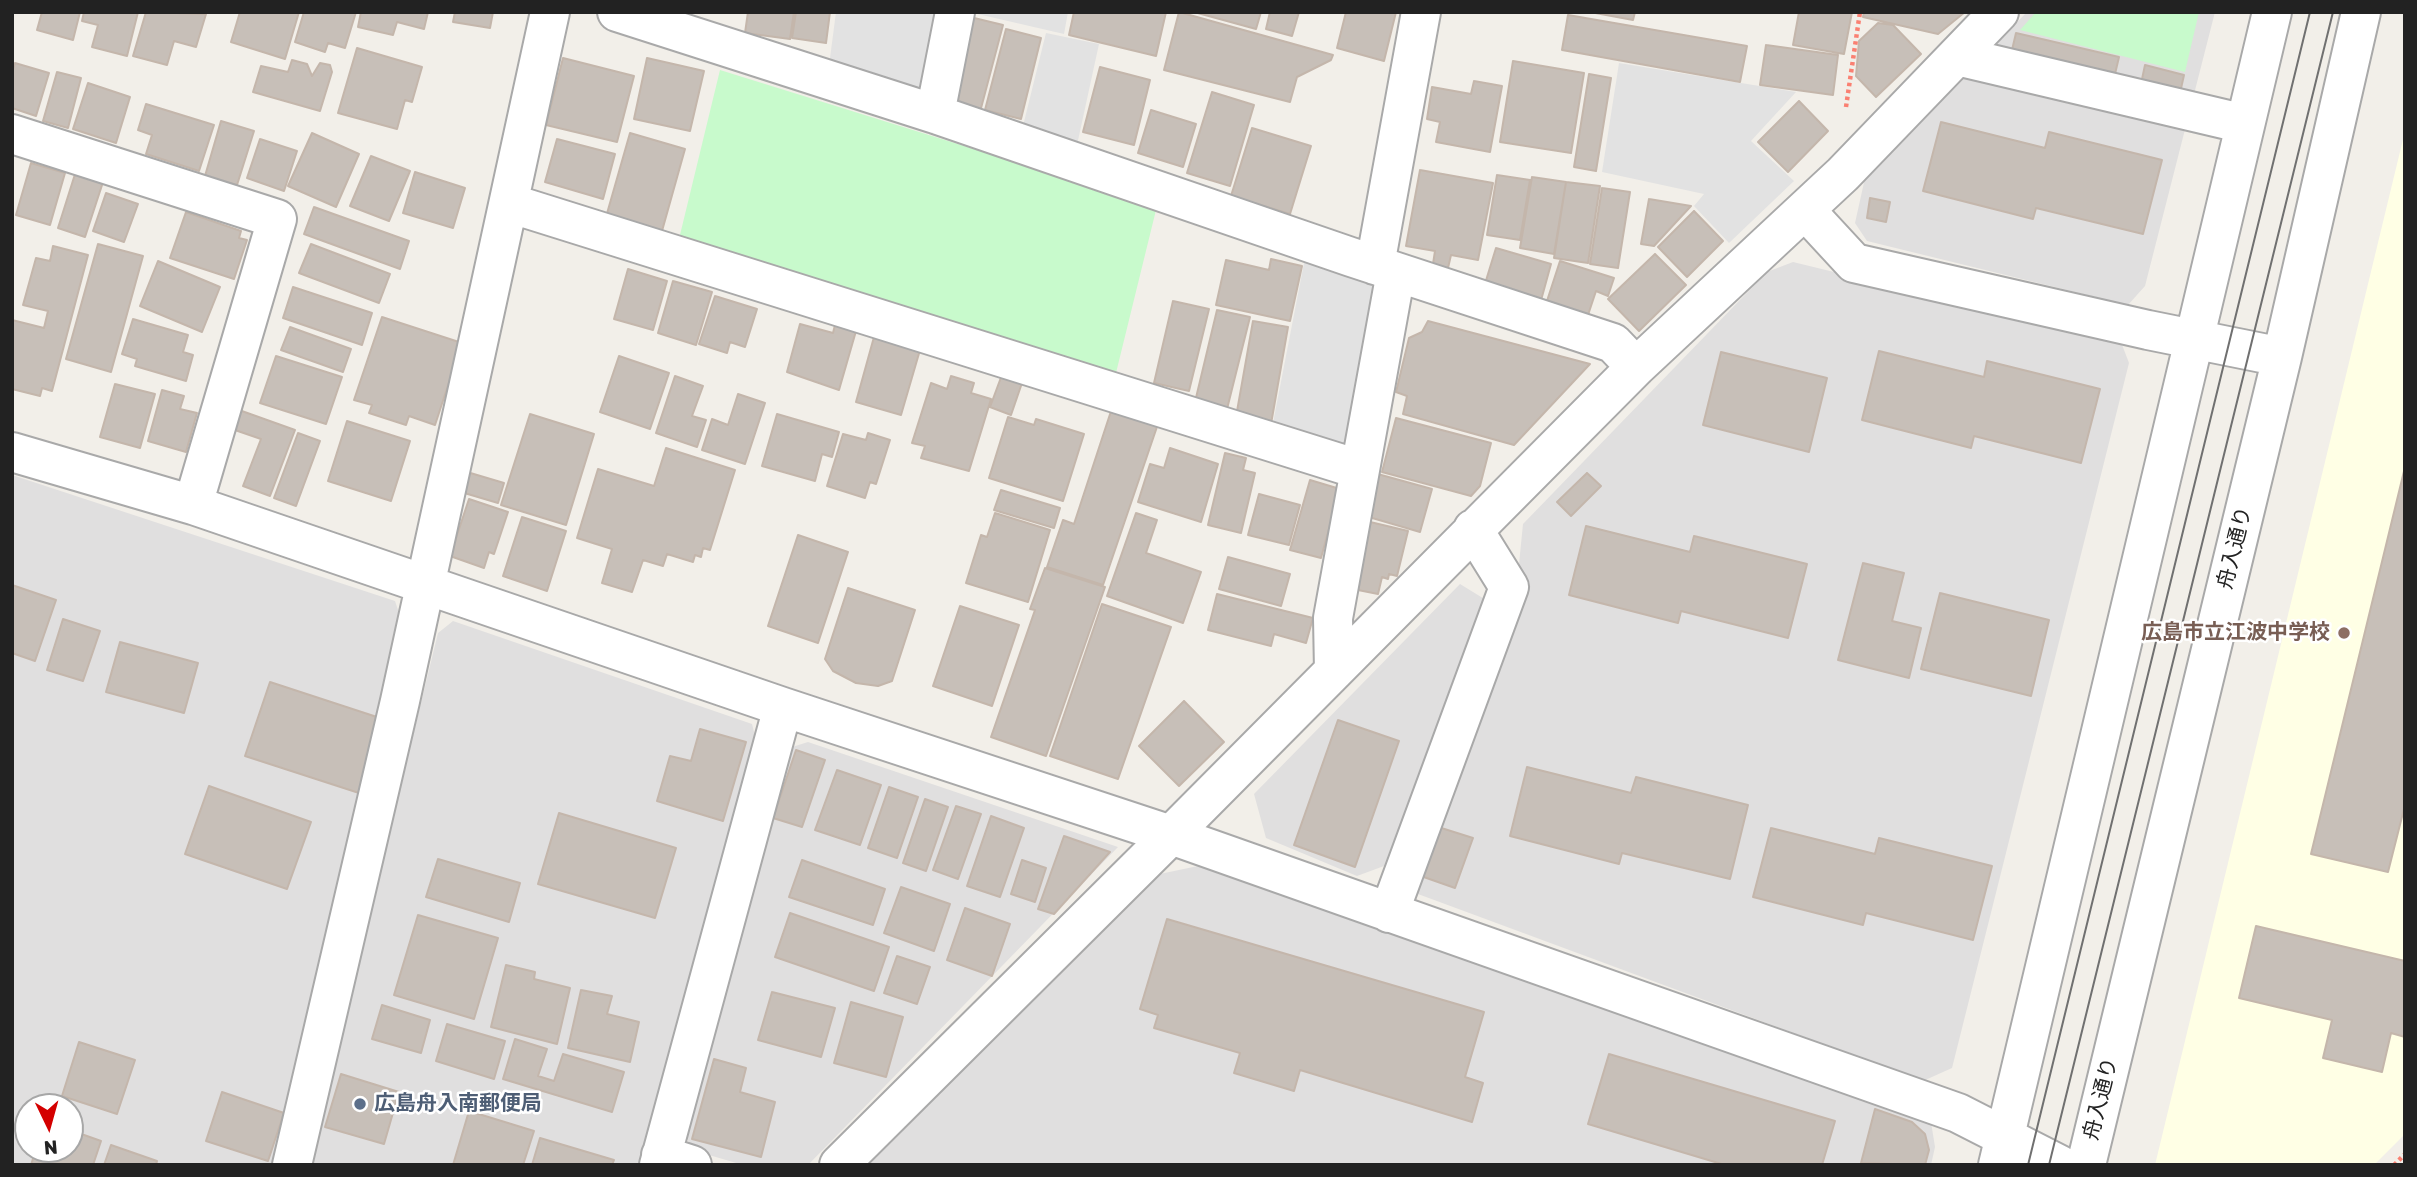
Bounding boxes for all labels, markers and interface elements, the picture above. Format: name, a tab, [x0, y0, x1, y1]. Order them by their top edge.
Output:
street label: 舟入通り	[2213, 504, 2257, 592]
place label: 広島市立江波中学校	[2141, 620, 2330, 646]
marker: 広島市立江波中学校	[2336, 625, 2352, 641]
street label: 舟入通り	[2079, 1055, 2123, 1143]
place label: 広島舟入南郵便局	[374, 1091, 542, 1117]
north arrow	[14, 1093, 84, 1163]
marker: 広島舟入南郵便局	[352, 1096, 368, 1112]
text: N	[43, 1135, 59, 1159]

